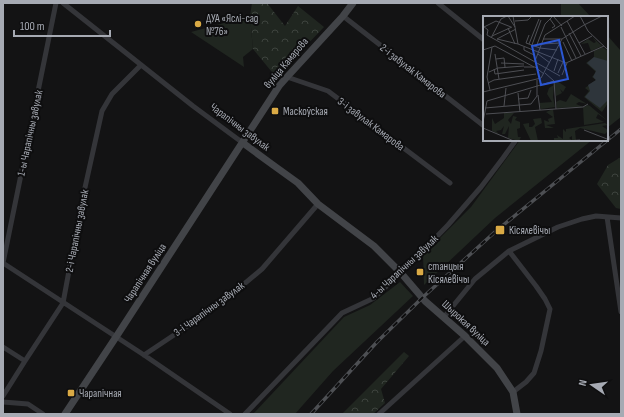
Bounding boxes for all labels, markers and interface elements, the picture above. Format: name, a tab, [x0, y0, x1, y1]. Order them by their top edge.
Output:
scale bar	[14, 12, 110, 38]
place label: ДУА «Яслі-сад №76»	[206, 12, 258, 38]
inset map	[483, 16, 608, 141]
text: 100 m	[20, 19, 45, 34]
marker: ДУА «Яслі-сад №76»	[193, 19, 203, 29]
street label: вуліца Камарова	[261, 35, 311, 91]
street label: 2-і завулак Камарова	[377, 41, 449, 101]
street label: 1-ы Чарапічны завулак	[15, 88, 46, 177]
street label: 3-і завулак Камарова	[335, 95, 407, 153]
street label: Чарапічны завулак	[208, 100, 273, 154]
place label: Маскоўская	[283, 105, 328, 118]
marker: Маскоўская	[270, 106, 280, 116]
street label: 2-і Чарапічны завулак	[63, 188, 92, 273]
marker: Кісялевічы	[494, 224, 506, 236]
place label: Кісялевічы	[509, 224, 550, 237]
street label: 4-ы Чарапічны завулак	[367, 232, 441, 302]
street label: Чарапічная вуліца	[121, 241, 169, 305]
place label: станцыя Кісялевічы	[428, 260, 469, 286]
marker: станцыя Кісялевічы	[415, 267, 425, 277]
street label: 3-і Чарапічны завулак	[171, 279, 247, 339]
street label: Шырокая вуліца	[439, 297, 493, 349]
north arrow	[572, 365, 612, 405]
text: N	[576, 378, 590, 387]
place label: Чарапічная	[79, 387, 122, 400]
marker: Чарапічная	[66, 388, 76, 398]

